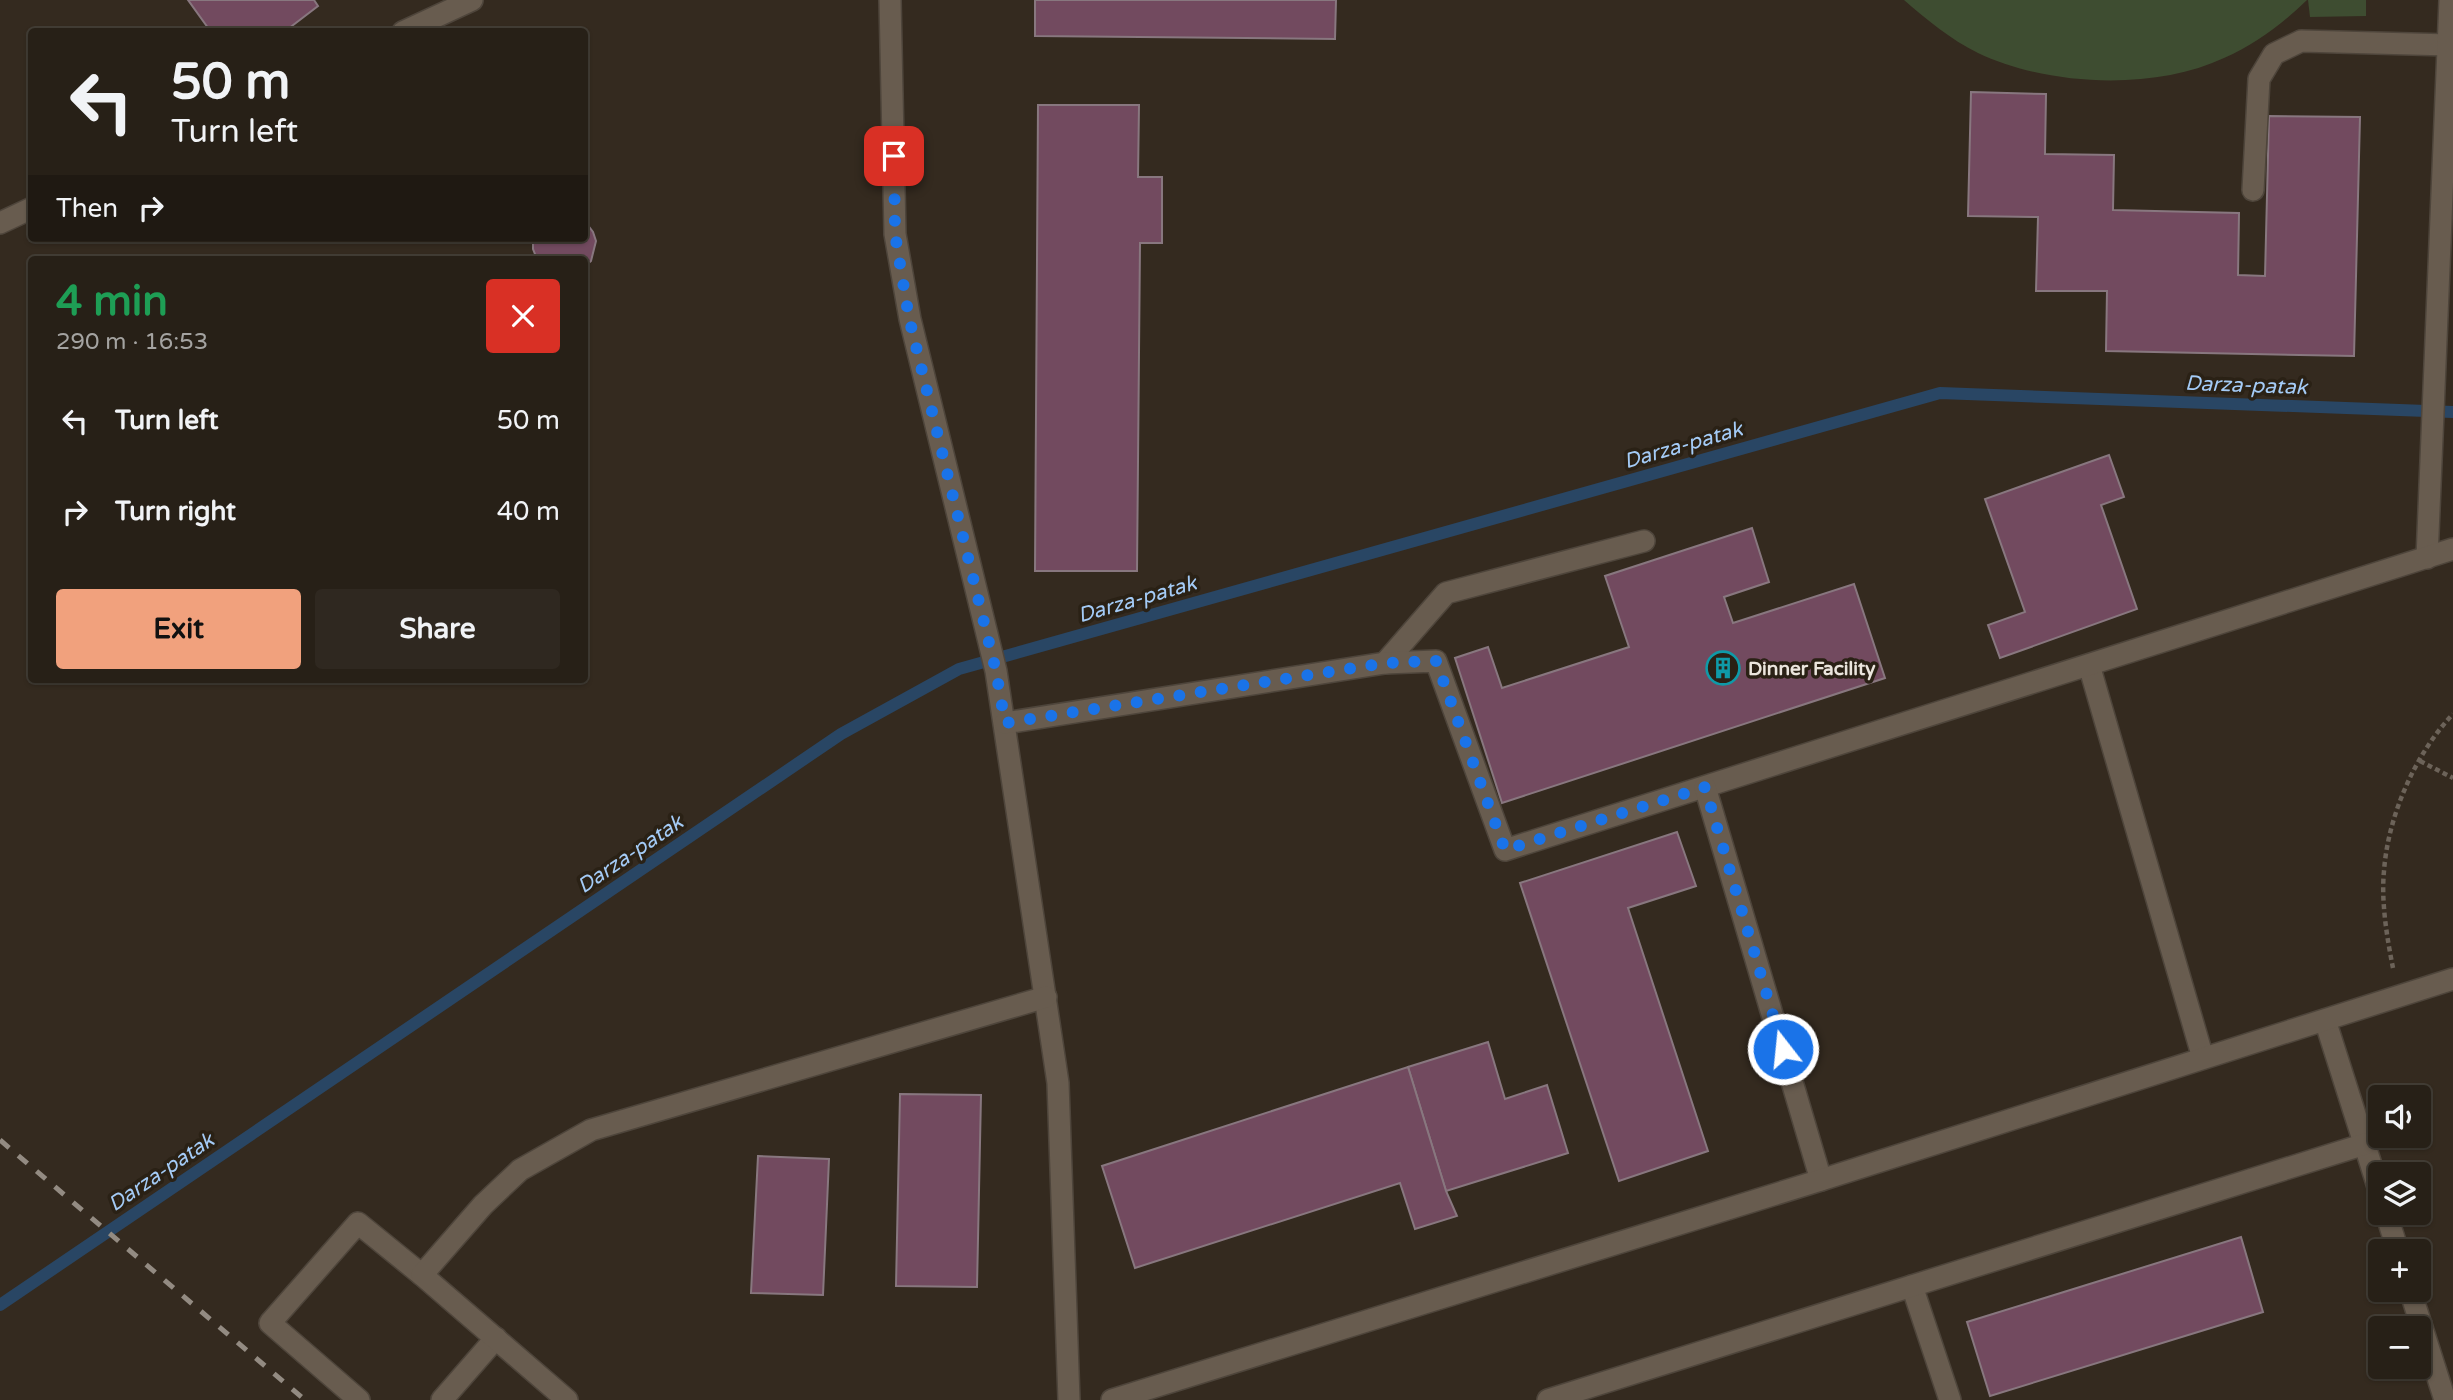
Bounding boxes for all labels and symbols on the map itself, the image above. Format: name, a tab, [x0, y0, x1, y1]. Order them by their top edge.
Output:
pin	[864, 126, 924, 186]
water label: Darza-patak	[2184, 371, 2309, 400]
water label: Darza-patak	[1621, 416, 1747, 474]
water label: Darza-patak	[1075, 570, 1201, 628]
building icon: Dinner Facility	[1704, 649, 1742, 687]
place label: Dinner Facility	[1748, 658, 1876, 681]
water label: Darza-patak	[573, 809, 689, 899]
position arrow	[1746, 1012, 1820, 1086]
water label: Darza-patak	[104, 1127, 220, 1217]

